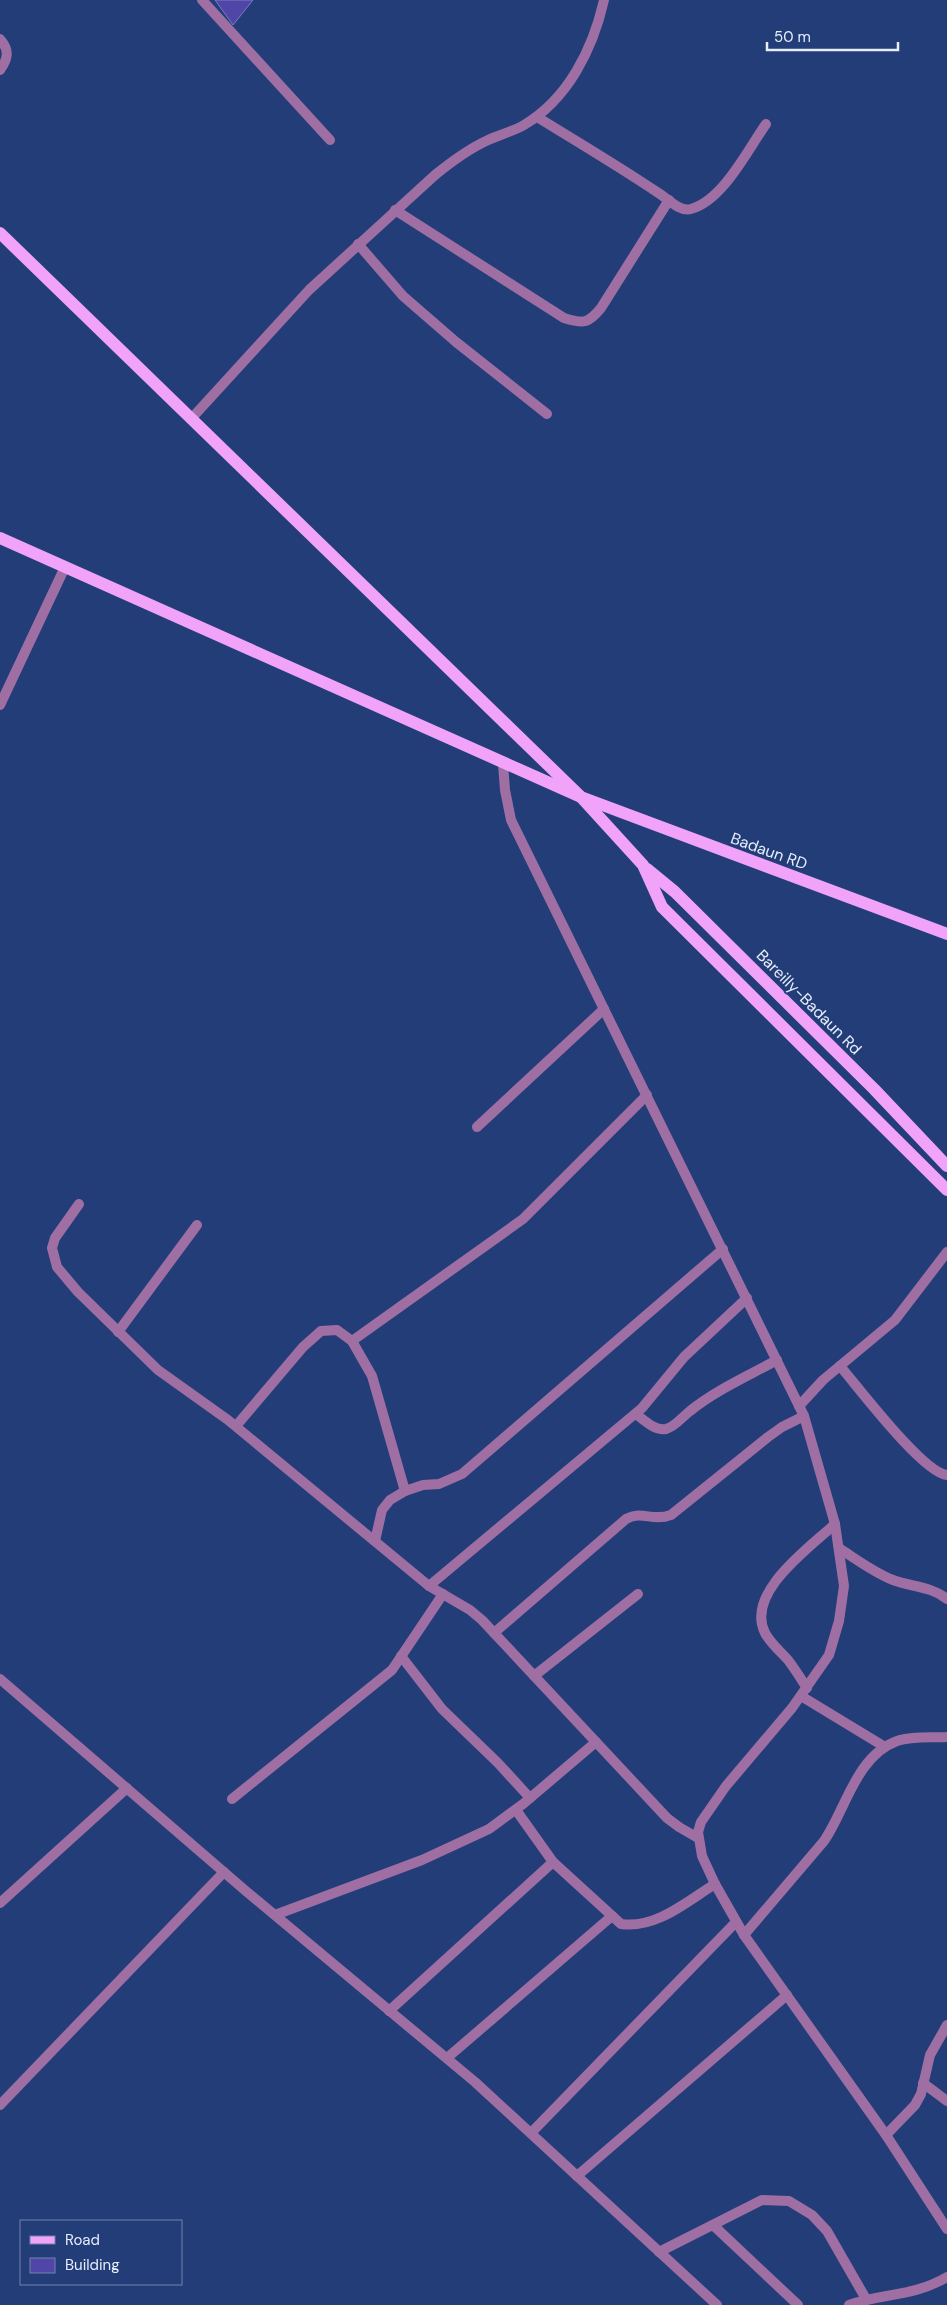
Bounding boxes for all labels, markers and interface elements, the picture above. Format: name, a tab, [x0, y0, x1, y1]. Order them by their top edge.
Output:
scale bar	[767, 20, 898, 52]
text: 50 m	[774, 27, 811, 47]
street label: Badaun RD	[728, 827, 810, 875]
street label: Bareilly-Badaun Rd	[752, 945, 866, 1059]
legend	[20, 2220, 182, 2285]
text: Road	[65, 2230, 100, 2250]
text: Building	[65, 2255, 120, 2275]

